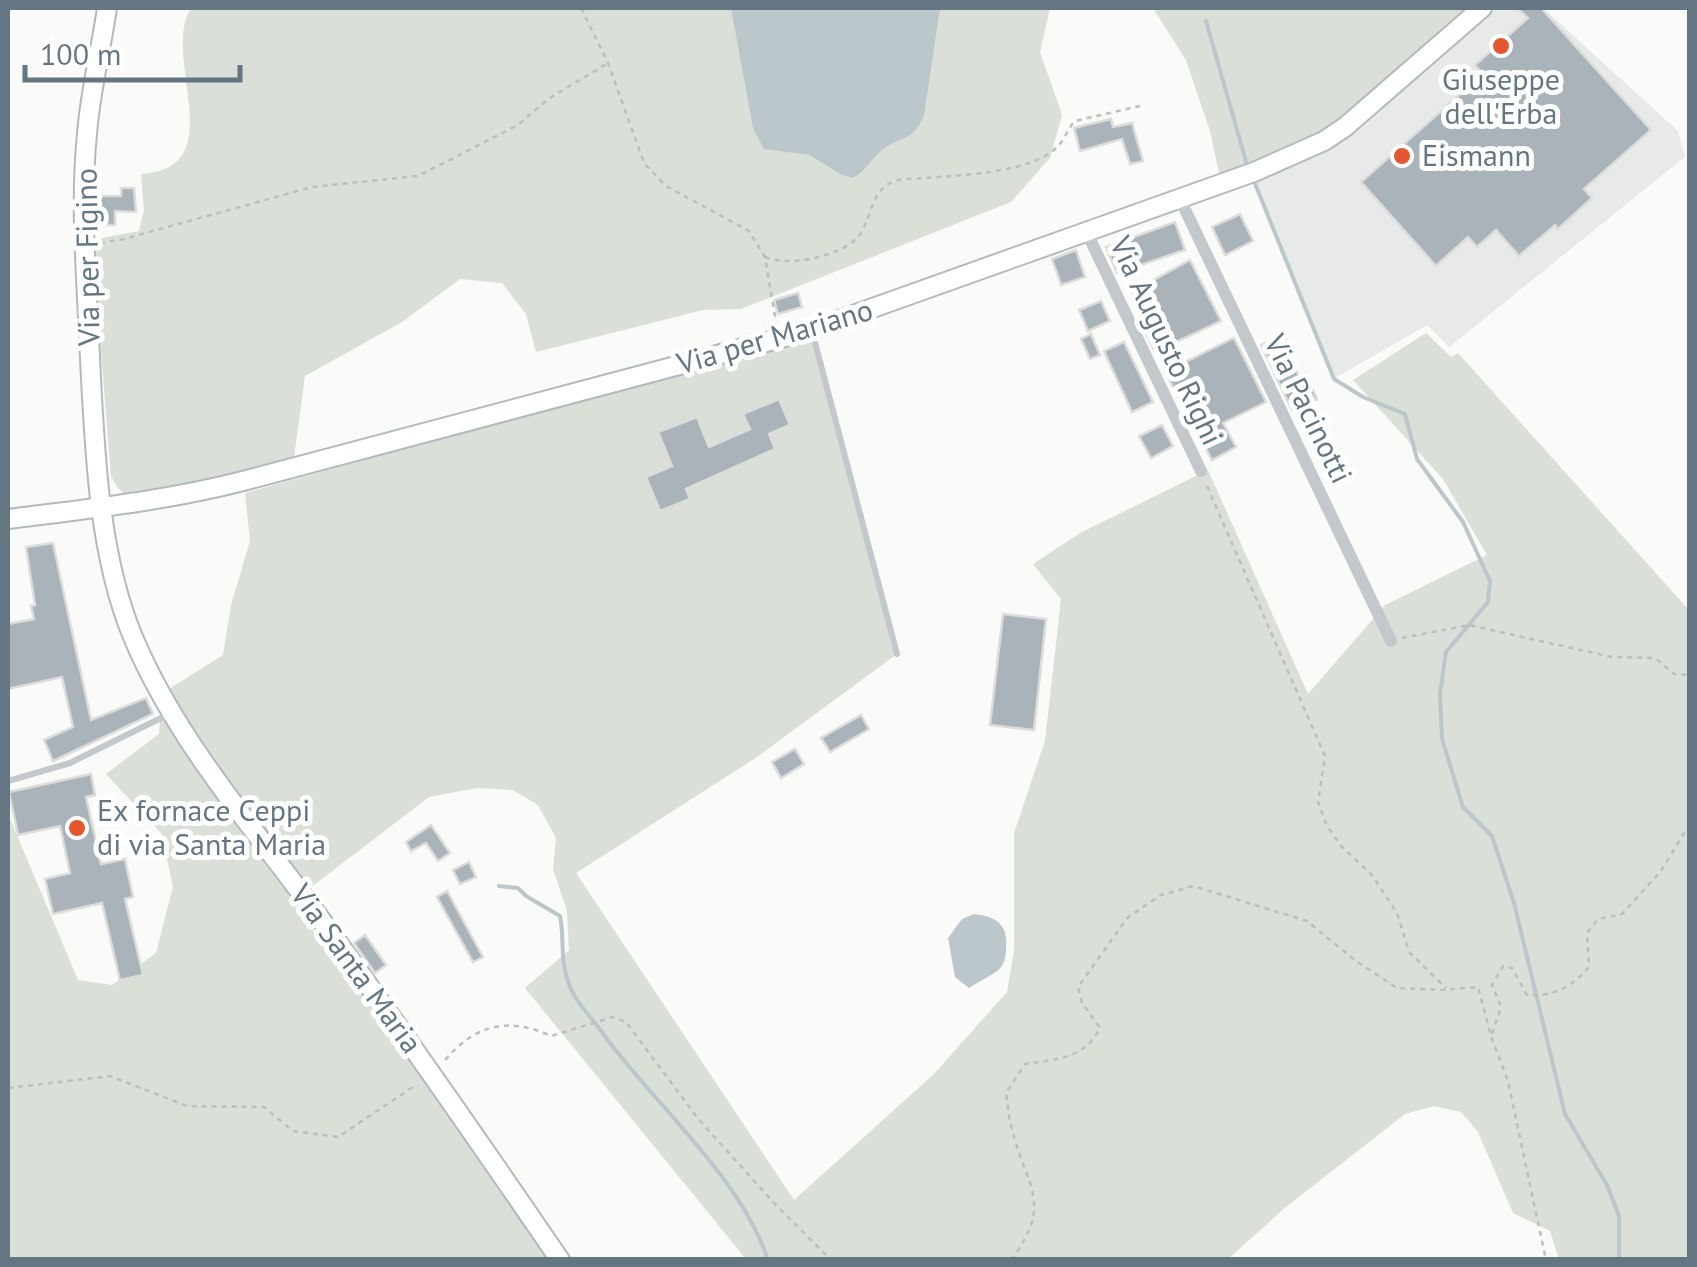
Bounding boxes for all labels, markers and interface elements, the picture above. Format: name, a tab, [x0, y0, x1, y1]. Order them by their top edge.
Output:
scale bar	[25, 20, 240, 82]
text: 100 m	[40, 34, 121, 73]
marker: Giuseppe dell'Erba	[1490, 35, 1512, 57]
place label: Giuseppe dell'Erba	[1442, 59, 1560, 132]
place label: Eismann	[1422, 135, 1531, 174]
marker: Eismann	[1391, 145, 1413, 167]
street label: Via per Figino	[65, 168, 108, 347]
street label: Via Augusto Righi	[1102, 229, 1233, 451]
street label: Via per Mariano	[671, 289, 877, 382]
street label: Via Pacinotti	[1256, 327, 1362, 489]
place label: Ex fornace Ceppi di via Santa Maria	[97, 790, 326, 863]
marker: Ex fornace Ceppi di via Santa Maria	[66, 817, 88, 839]
street label: Via Santa Maria	[282, 875, 432, 1060]

